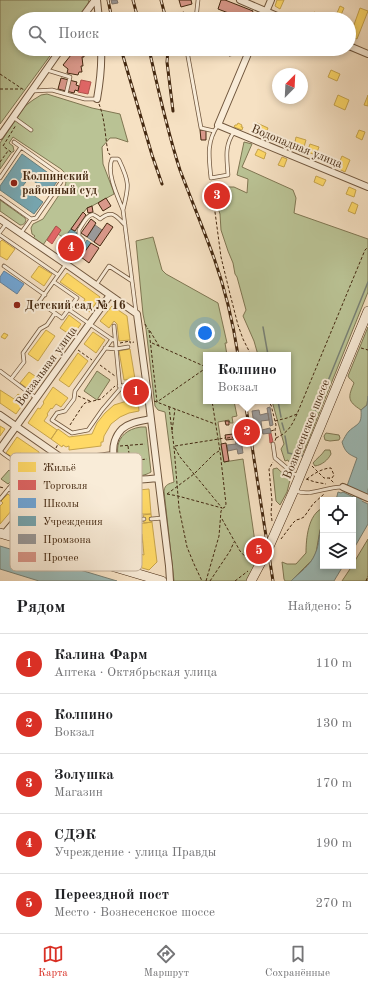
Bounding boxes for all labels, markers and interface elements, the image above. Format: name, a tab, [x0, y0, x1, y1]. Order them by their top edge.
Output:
search box	[12, 12, 356, 56]
icon: search	[26, 23, 48, 45]
text: Поиск	[58, 27, 99, 42]
north arrow	[272, 68, 308, 104]
street label: Водопадная улица	[249, 123, 344, 171]
place label: Колпинский районный суд	[22, 171, 97, 197]
marker: Колпинский районный суд	[9, 178, 19, 188]
pin: 3	[204, 181, 230, 211]
pin: 4	[58, 233, 84, 263]
marker: Детский сад № 16	[12, 300, 22, 310]
place label: Детский сад № 16	[25, 300, 126, 312]
your location	[195, 323, 215, 343]
street label: Вокзальная улица	[14, 324, 80, 409]
popup	[203, 352, 291, 404]
text: Колпино	[217, 363, 277, 378]
pin: 1	[123, 377, 149, 407]
street label: Вознесенское шоссе	[282, 378, 333, 481]
text: Вокзал	[217, 381, 258, 394]
pin: 2	[234, 417, 260, 447]
legend	[10, 453, 142, 571]
text: Жильё	[43, 463, 76, 474]
text: Торговля	[43, 481, 88, 492]
map controls	[320, 497, 356, 569]
button: locate	[320, 497, 356, 533]
text: Школы	[43, 499, 79, 510]
text: Учреждения	[43, 517, 103, 528]
button: layers	[320, 533, 356, 569]
text: Промзона	[43, 535, 91, 546]
pin: 5	[246, 536, 272, 566]
text: Прочее	[43, 553, 78, 564]
text: Рядом	[16, 599, 65, 616]
text: Найдено: 5	[288, 600, 352, 613]
text: Калина Фарм	[54, 648, 148, 663]
text: 1	[25, 657, 33, 670]
text: 110 m	[315, 657, 352, 670]
text: Аптека · Октябрьская улица	[54, 666, 217, 679]
text: Колпино	[54, 708, 113, 723]
text: 2	[25, 717, 33, 730]
text: 130 m	[315, 717, 352, 730]
text: Вокзал	[54, 726, 95, 739]
text: Золушка	[54, 768, 114, 783]
text: 3	[25, 777, 33, 790]
text: 170 m	[315, 777, 352, 790]
text: Магазин	[54, 786, 103, 799]
text: СДЭК	[54, 828, 96, 843]
text: 4	[25, 837, 33, 850]
text: 190 m	[315, 837, 352, 850]
text: Учреждение · улица Правды	[54, 846, 216, 859]
text: Переездной пост	[54, 888, 169, 903]
text: 5	[25, 897, 33, 910]
text: 270 m	[315, 897, 352, 910]
text: Место · Вознесенское шоссе	[54, 906, 215, 919]
tab: Карта	[38, 943, 68, 981]
tab: Маршрут	[144, 943, 189, 981]
tab: Сохранённые	[265, 943, 330, 981]

